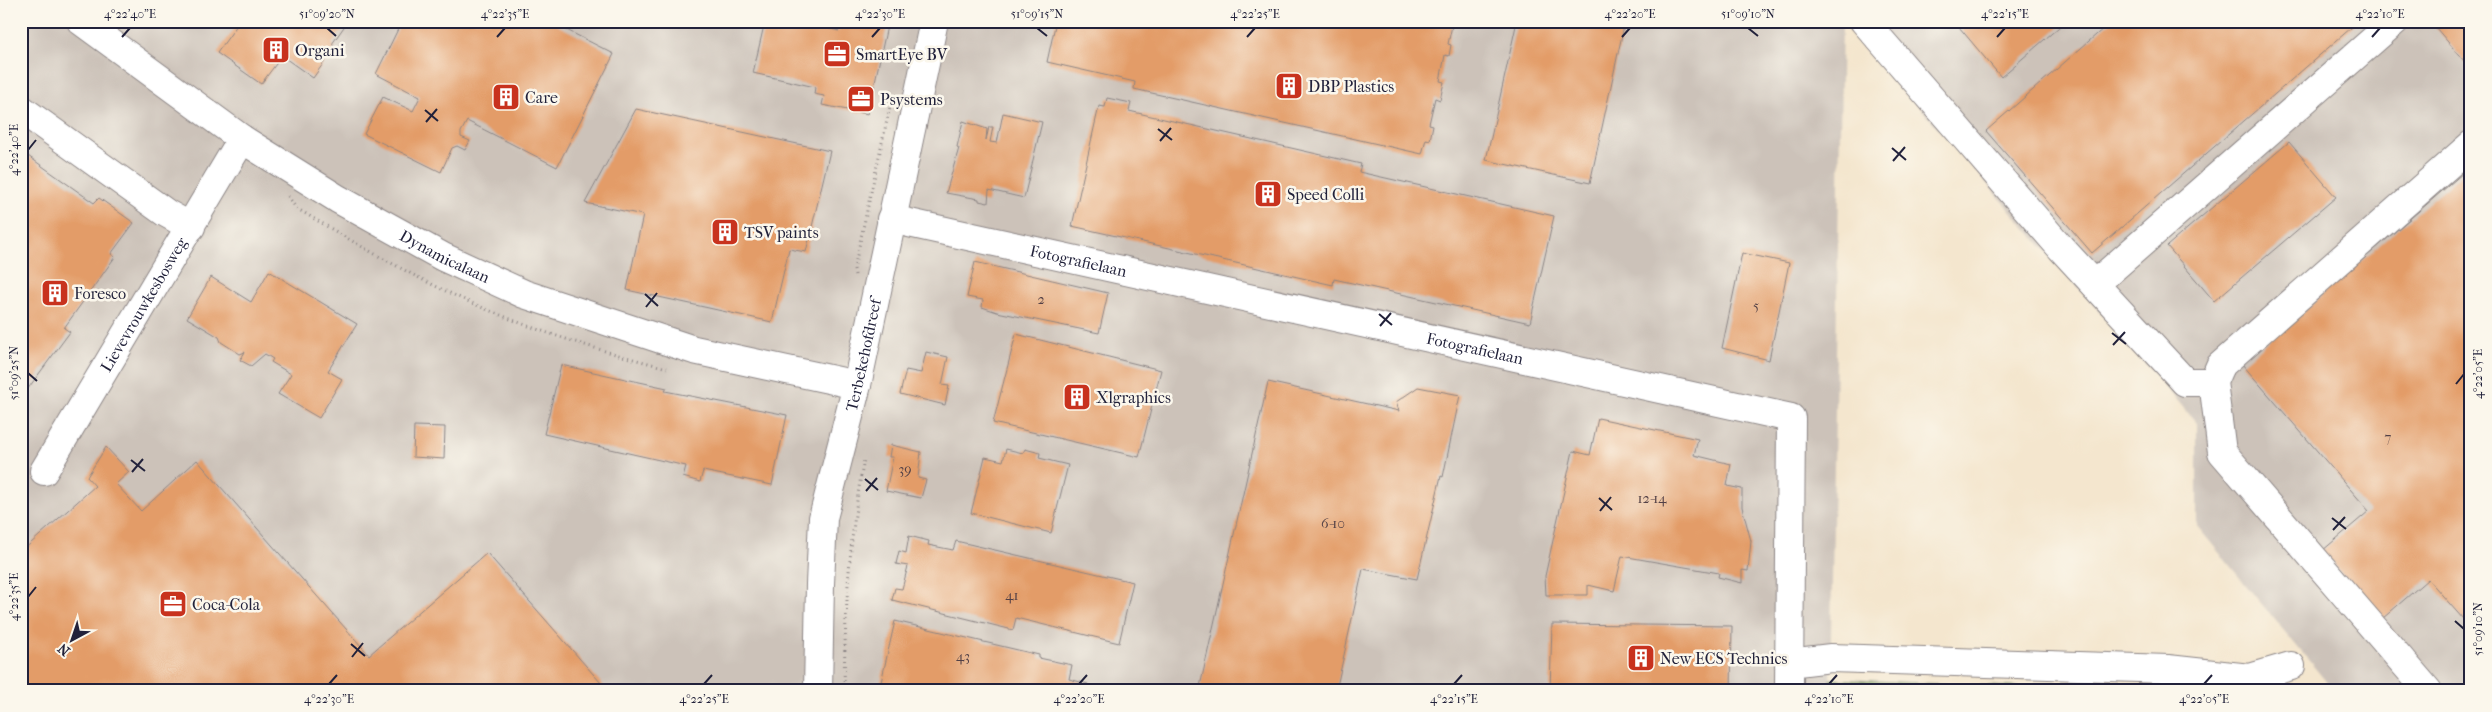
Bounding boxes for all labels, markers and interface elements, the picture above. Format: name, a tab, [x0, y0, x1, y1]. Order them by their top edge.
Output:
text: 4°22'40"E	[104, 7, 156, 21]
text: 51°09'20"N	[299, 7, 355, 21]
text: 4°22'35"E	[481, 7, 529, 21]
text: 4°22'30"E	[855, 7, 905, 21]
text: 51°09'15"N	[1011, 7, 1063, 21]
text: 4°22'25"E	[1230, 7, 1280, 21]
text: 4°22'20"E	[1604, 7, 1656, 21]
text: 51°09'10"N	[1721, 7, 1775, 21]
text: 4°22'15"E	[1981, 7, 2029, 21]
text: 4°22'10"E	[2355, 7, 2405, 21]
building icon: Organi	[261, 35, 291, 65]
office icon: SmartEye BV	[822, 39, 852, 69]
place label: Organi	[295, 41, 345, 60]
place label: SmartEye BV	[856, 45, 948, 64]
building icon: DBP Plastics	[1274, 71, 1304, 101]
place label: DBP Plastics	[1308, 77, 1394, 96]
building icon: Care	[491, 82, 521, 112]
office icon: Psystems	[846, 84, 876, 114]
place label: Care	[525, 88, 558, 107]
place label: Psystems	[880, 90, 943, 109]
text: 4°22'40"E	[7, 124, 21, 176]
building icon: Speed Colli	[1253, 179, 1283, 209]
place label: Speed Colli	[1287, 185, 1365, 204]
building icon: TSV paints	[710, 217, 740, 247]
place label: TSV paints	[744, 223, 819, 242]
street label: Dynamicalaan	[396, 226, 493, 287]
street label: Lievevrouwkesbosweg	[96, 233, 191, 375]
street label: Fotografielaan	[1028, 241, 1129, 281]
building icon: Foresco	[40, 278, 70, 308]
place label: Foresco	[74, 284, 126, 303]
house number: 2	[1037, 291, 1045, 308]
street label: Terbekehofdreef	[841, 293, 885, 413]
house number: 5	[1753, 297, 1759, 314]
street label: Fotografielaan	[1425, 328, 1526, 368]
text: 51°09'25"N	[7, 346, 21, 400]
text: 4°22'05"E	[2471, 349, 2485, 399]
building icon: Xlgraphics	[1062, 382, 1092, 412]
place label: Xlgraphics	[1096, 388, 1171, 407]
house number: 7	[2385, 429, 2392, 446]
house number: 39	[898, 461, 912, 478]
house number: 12-14	[1637, 490, 1667, 507]
house number: 6-10	[1321, 515, 1345, 532]
text: 4°22'35"E	[7, 573, 21, 621]
house number: 41	[1005, 587, 1019, 604]
office icon: Coca-Cola	[158, 589, 188, 619]
place label: Coca-Cola	[192, 595, 261, 614]
text: 51°09'10"N	[2471, 602, 2485, 656]
north arrow	[48, 614, 98, 664]
text: N	[54, 639, 73, 660]
building icon: New ECS Technics	[1626, 643, 1656, 673]
house number: 43	[956, 648, 970, 665]
place label: New ECS Technics	[1660, 649, 1788, 668]
text: 4°22'30"E	[304, 692, 354, 706]
text: 4°22'25"E	[679, 692, 729, 706]
text: 4°22'20"E	[1053, 692, 1105, 706]
text: 4°22'15"E	[1430, 692, 1478, 706]
text: 4°22'10"E	[1804, 692, 1854, 706]
text: 4°22'05"E	[2179, 692, 2229, 706]

